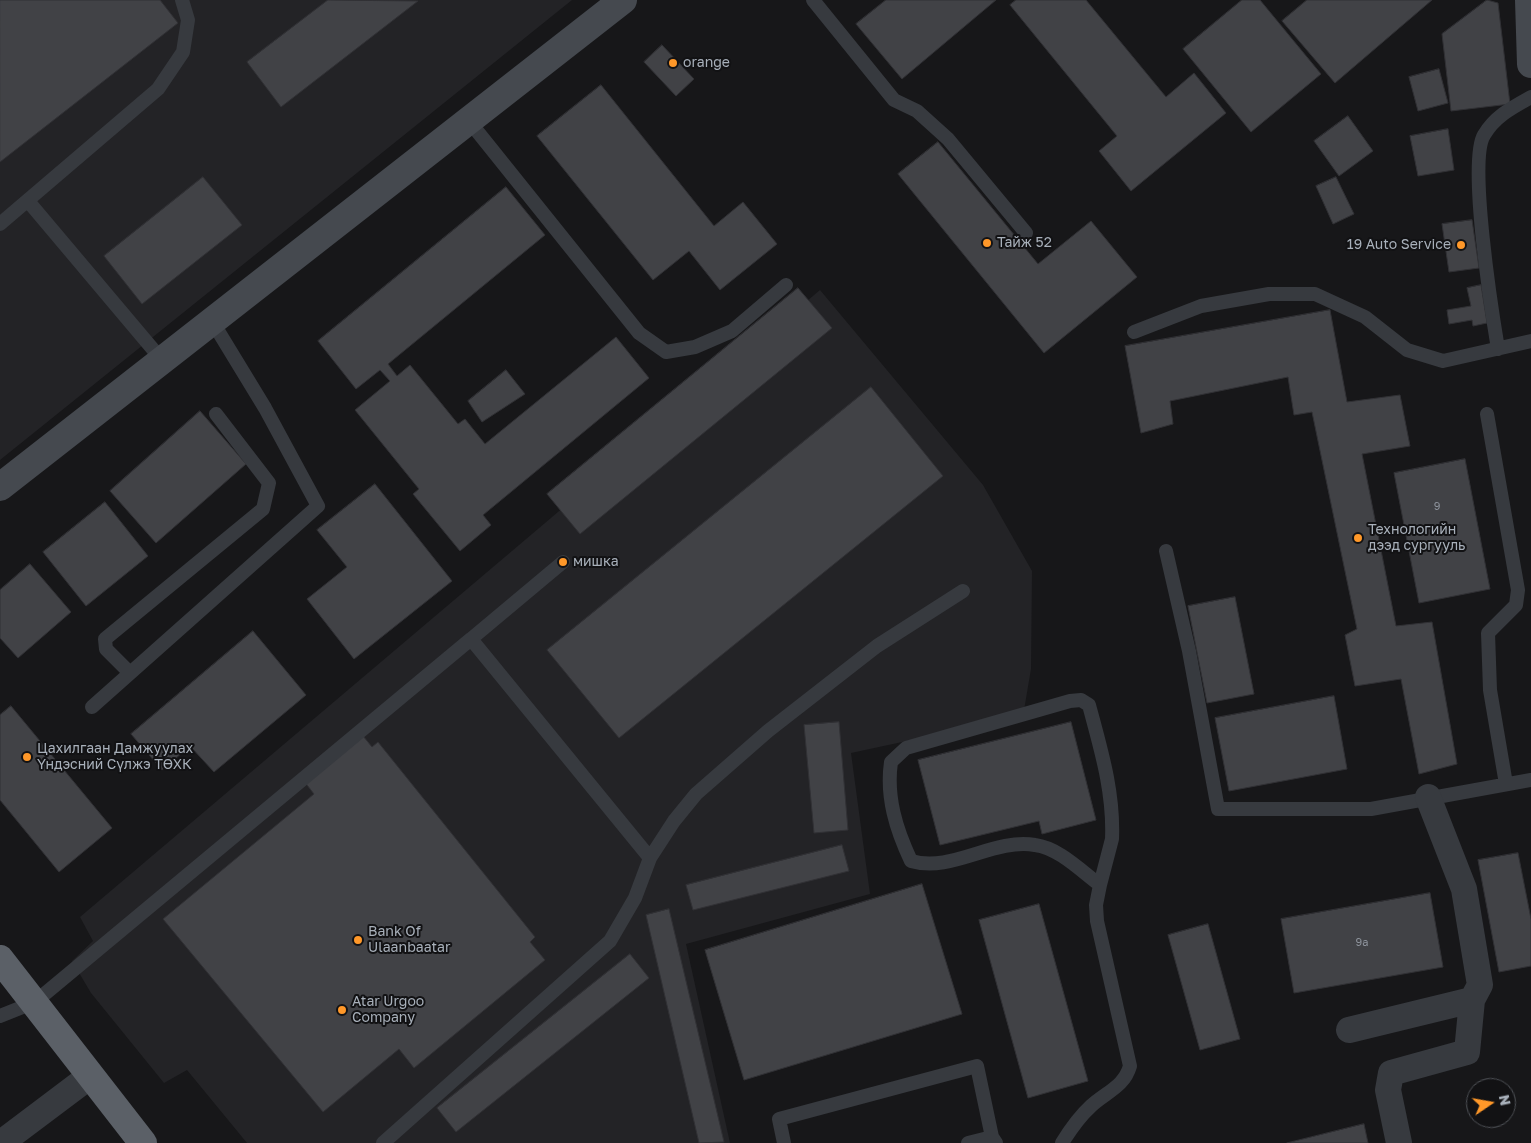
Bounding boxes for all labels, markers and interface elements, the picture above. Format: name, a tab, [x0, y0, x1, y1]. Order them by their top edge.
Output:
place label: orange	[683, 55, 730, 71]
marker: orange	[667, 57, 679, 69]
place label: Тайж 52	[997, 235, 1052, 251]
marker: Тайж 52	[981, 237, 993, 249]
place label: 19 Auto Service	[1347, 237, 1451, 253]
marker: 19 Auto Service	[1455, 239, 1467, 251]
house number: 9	[1434, 500, 1440, 514]
place label: Технологийн дээд сургууль	[1368, 522, 1465, 554]
marker: Технологийн дээд сургууль	[1352, 532, 1364, 544]
place label: мишка	[573, 554, 619, 570]
marker: мишка	[557, 556, 569, 568]
place label: Цахилгаан Дамжуулах Үндэсний Сүлжэ ТӨХК	[37, 741, 193, 774]
marker: Цахилгаан Дамжуулах Үндэсний Сүлжэ ТӨХК	[21, 751, 33, 763]
place label: Bank Of Ulaanbaatar	[368, 924, 450, 956]
marker: Bank Of Ulaanbaatar	[352, 934, 364, 946]
house number: 9а	[1356, 936, 1368, 950]
place label: Atar Urgoo Company	[352, 994, 424, 1026]
marker: Atar Urgoo Company	[336, 1004, 348, 1016]
north arrow	[1466, 1078, 1516, 1128]
text: N	[1496, 1093, 1515, 1107]

